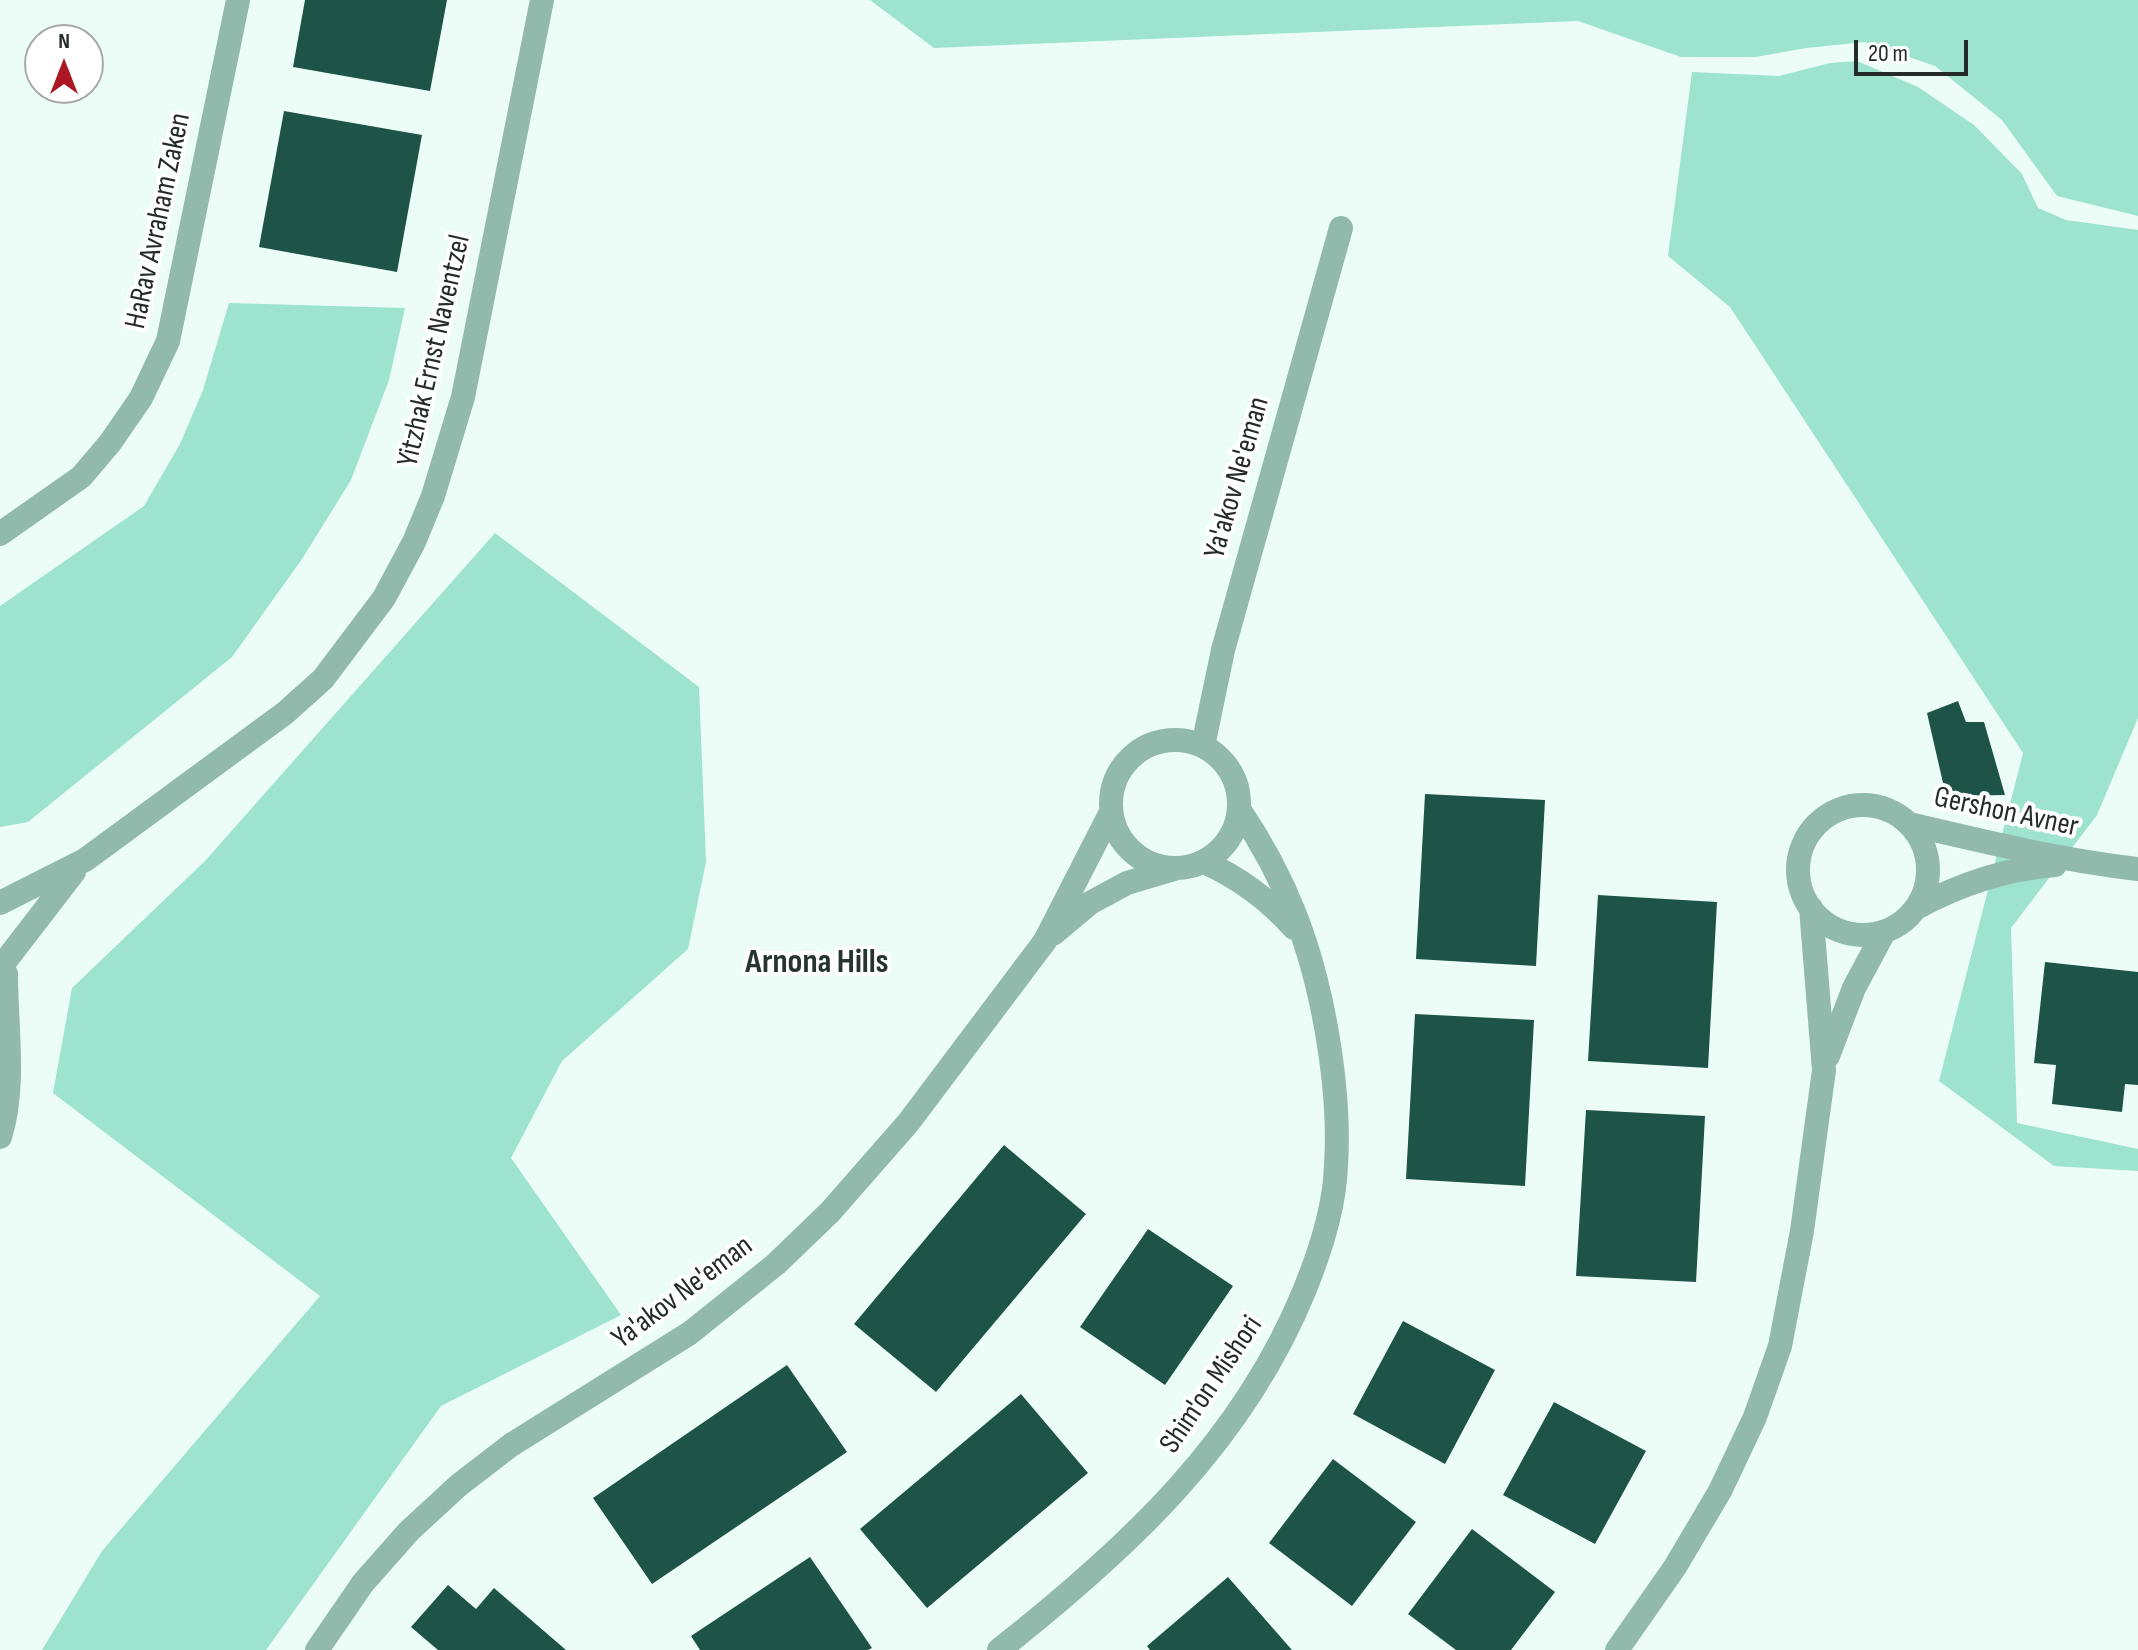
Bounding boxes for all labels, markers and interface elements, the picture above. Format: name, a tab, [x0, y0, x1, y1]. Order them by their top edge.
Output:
north arrow	[24, 24, 104, 104]
scale bar	[1858, 24, 1972, 74]
text: N	[58, 28, 70, 55]
text: 20 m	[1868, 39, 1908, 68]
street label: HaRav Avraham Zaken	[119, 110, 199, 332]
street label: Yitzhak Ernst Naventzel	[391, 232, 479, 470]
street label: Ya'akov Ne'eman	[1198, 393, 1278, 563]
street label: Gershon Avner	[1931, 780, 2081, 846]
district label: Arnona Hills	[745, 943, 889, 983]
street label: Ya'akov Ne'eman	[606, 1229, 760, 1357]
street label: Shim'on Mishori	[1153, 1309, 1271, 1461]

